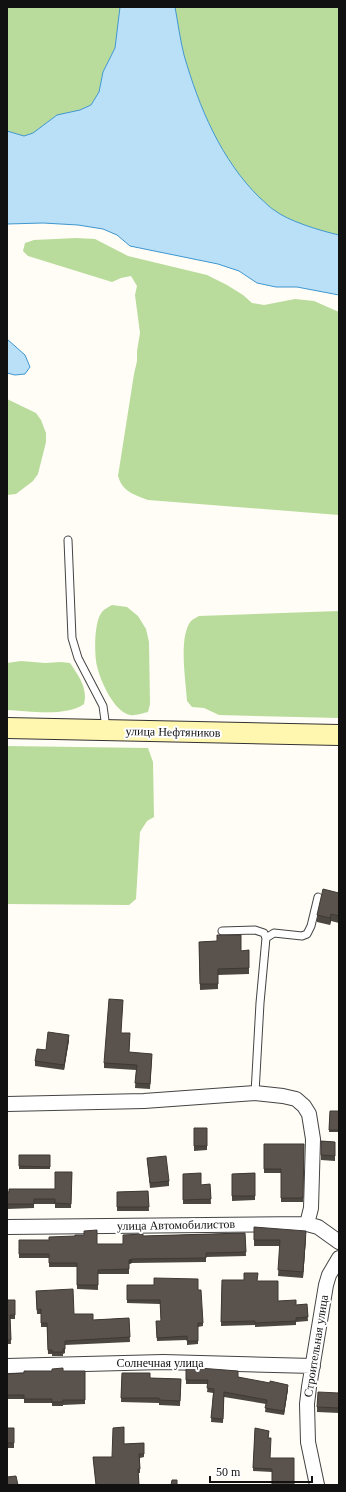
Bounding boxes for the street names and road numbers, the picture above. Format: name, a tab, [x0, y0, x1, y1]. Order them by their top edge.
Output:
street label: улица Нефтяников	[125, 724, 221, 740]
street label: улица Автомобилистов	[117, 1217, 236, 1233]
street label: Строительная улица	[301, 1293, 331, 1398]
street label: Солнечная улица	[116, 1356, 204, 1370]

